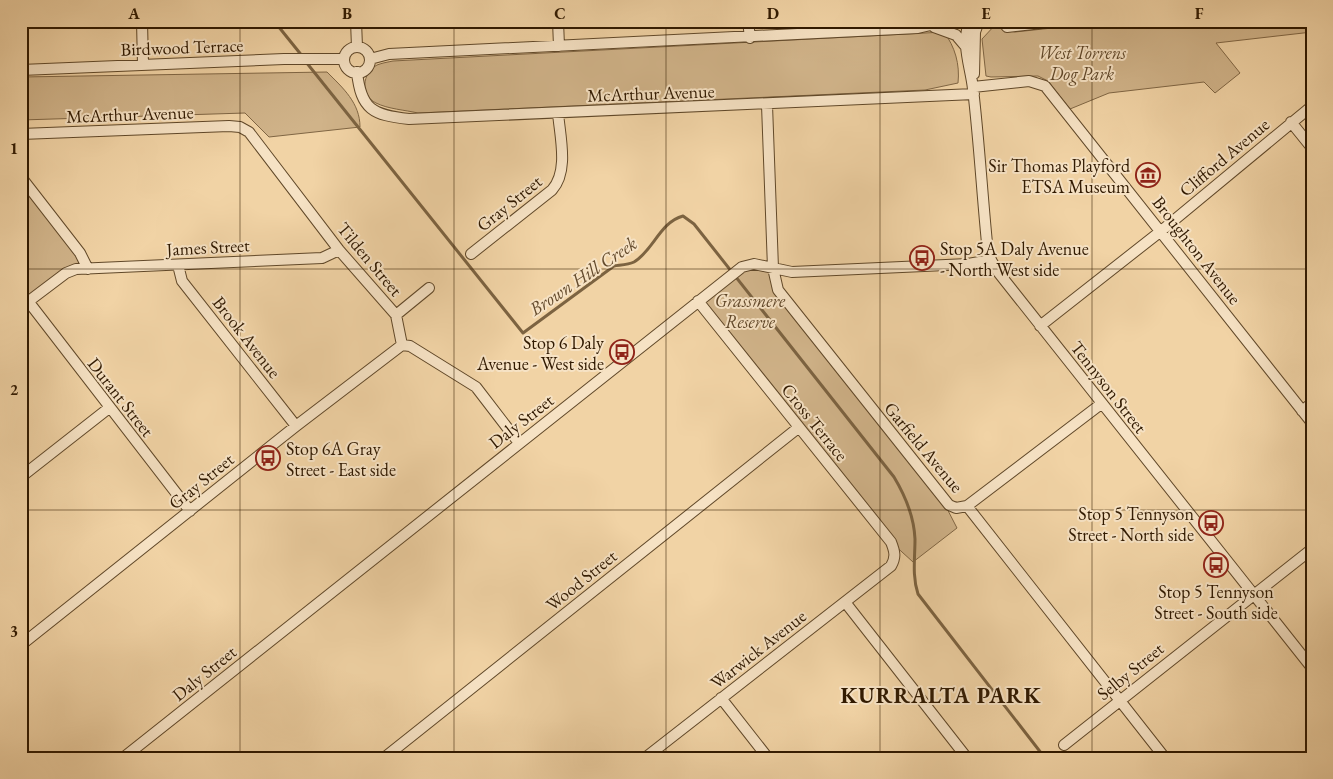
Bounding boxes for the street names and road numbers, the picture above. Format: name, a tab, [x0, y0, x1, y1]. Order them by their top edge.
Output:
street label: Birdwood Terrace	[120, 33, 244, 61]
street label: McArthur Avenue	[587, 79, 715, 107]
street label: McArthur Avenue	[66, 100, 194, 128]
street label: Clifford Avenue	[1174, 113, 1274, 201]
street label: Gray Street	[472, 170, 546, 236]
street label: Broughton Avenue	[1147, 191, 1247, 309]
street label: Tilden Street	[332, 217, 408, 301]
street label: James Street	[164, 233, 251, 261]
street label: Brook Avenue	[208, 291, 286, 383]
street label: Tennyson Street	[1066, 336, 1152, 438]
street label: Durant Street	[83, 353, 159, 442]
street label: Cross Terrace	[777, 379, 853, 465]
street label: Daly Street	[484, 388, 558, 453]
street label: Garfield Avenue	[879, 397, 969, 497]
street label: Gray Street	[164, 448, 238, 514]
street label: Wood Street	[541, 544, 621, 616]
street label: Warwick Avenue	[705, 604, 811, 694]
street label: Selby Street	[1092, 637, 1168, 705]
street label: Daly Street	[167, 640, 241, 706]

